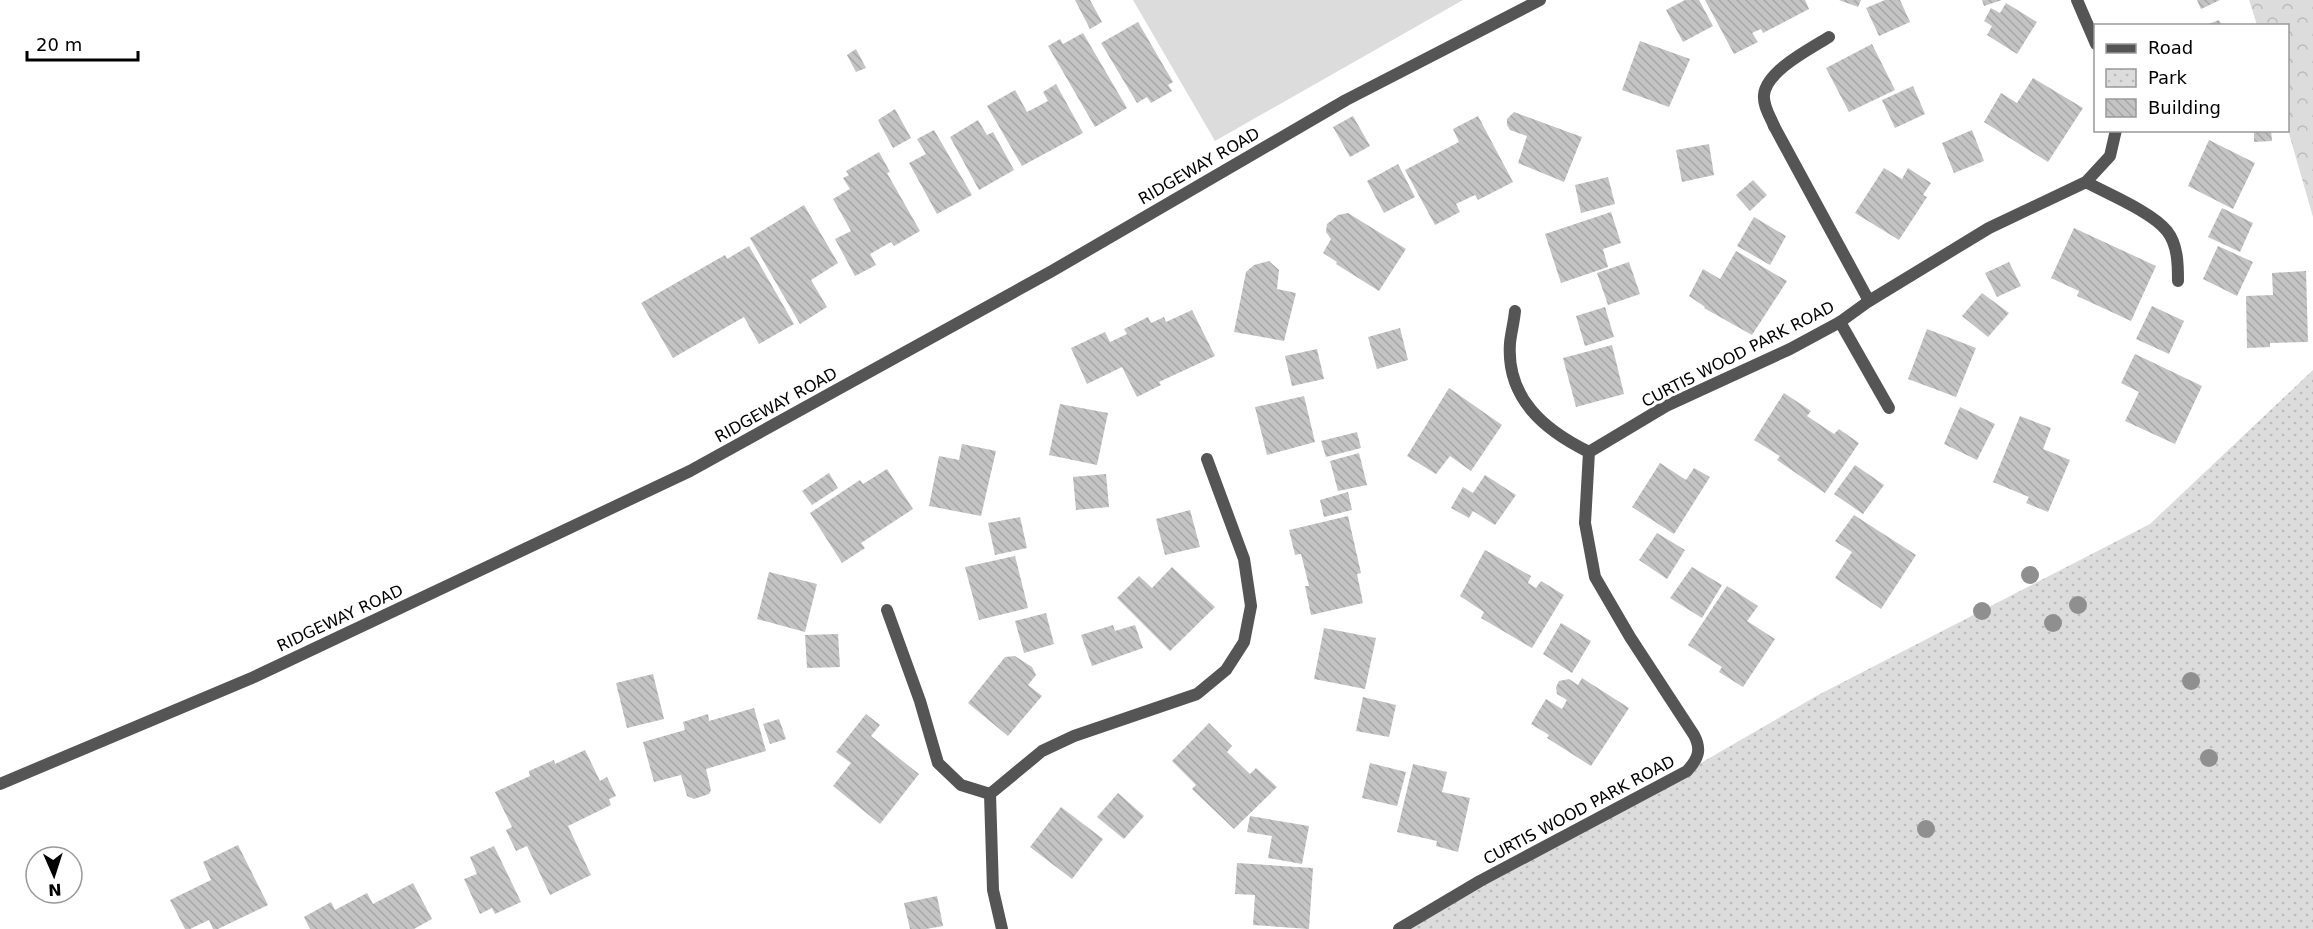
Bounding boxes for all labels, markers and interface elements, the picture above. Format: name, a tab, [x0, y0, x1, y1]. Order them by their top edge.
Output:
scale bar	[27, 24, 138, 62]
legend	[2094, 24, 2289, 132]
text: 20 m	[36, 34, 82, 55]
text: Road	[2148, 37, 2193, 58]
text: Park	[2148, 67, 2187, 88]
text: Building	[2148, 97, 2221, 118]
street label: RIDGEWAY ROAD	[1135, 124, 1263, 208]
street label: CURTIS WOOD PARK ROAD	[1638, 297, 1838, 411]
street label: RIDGEWAY ROAD	[712, 364, 840, 446]
street label: RIDGEWAY ROAD	[274, 580, 406, 656]
street label: CURTIS WOOD PARK ROAD	[1480, 751, 1678, 869]
north arrow	[24, 845, 84, 905]
text: N	[48, 880, 62, 899]

